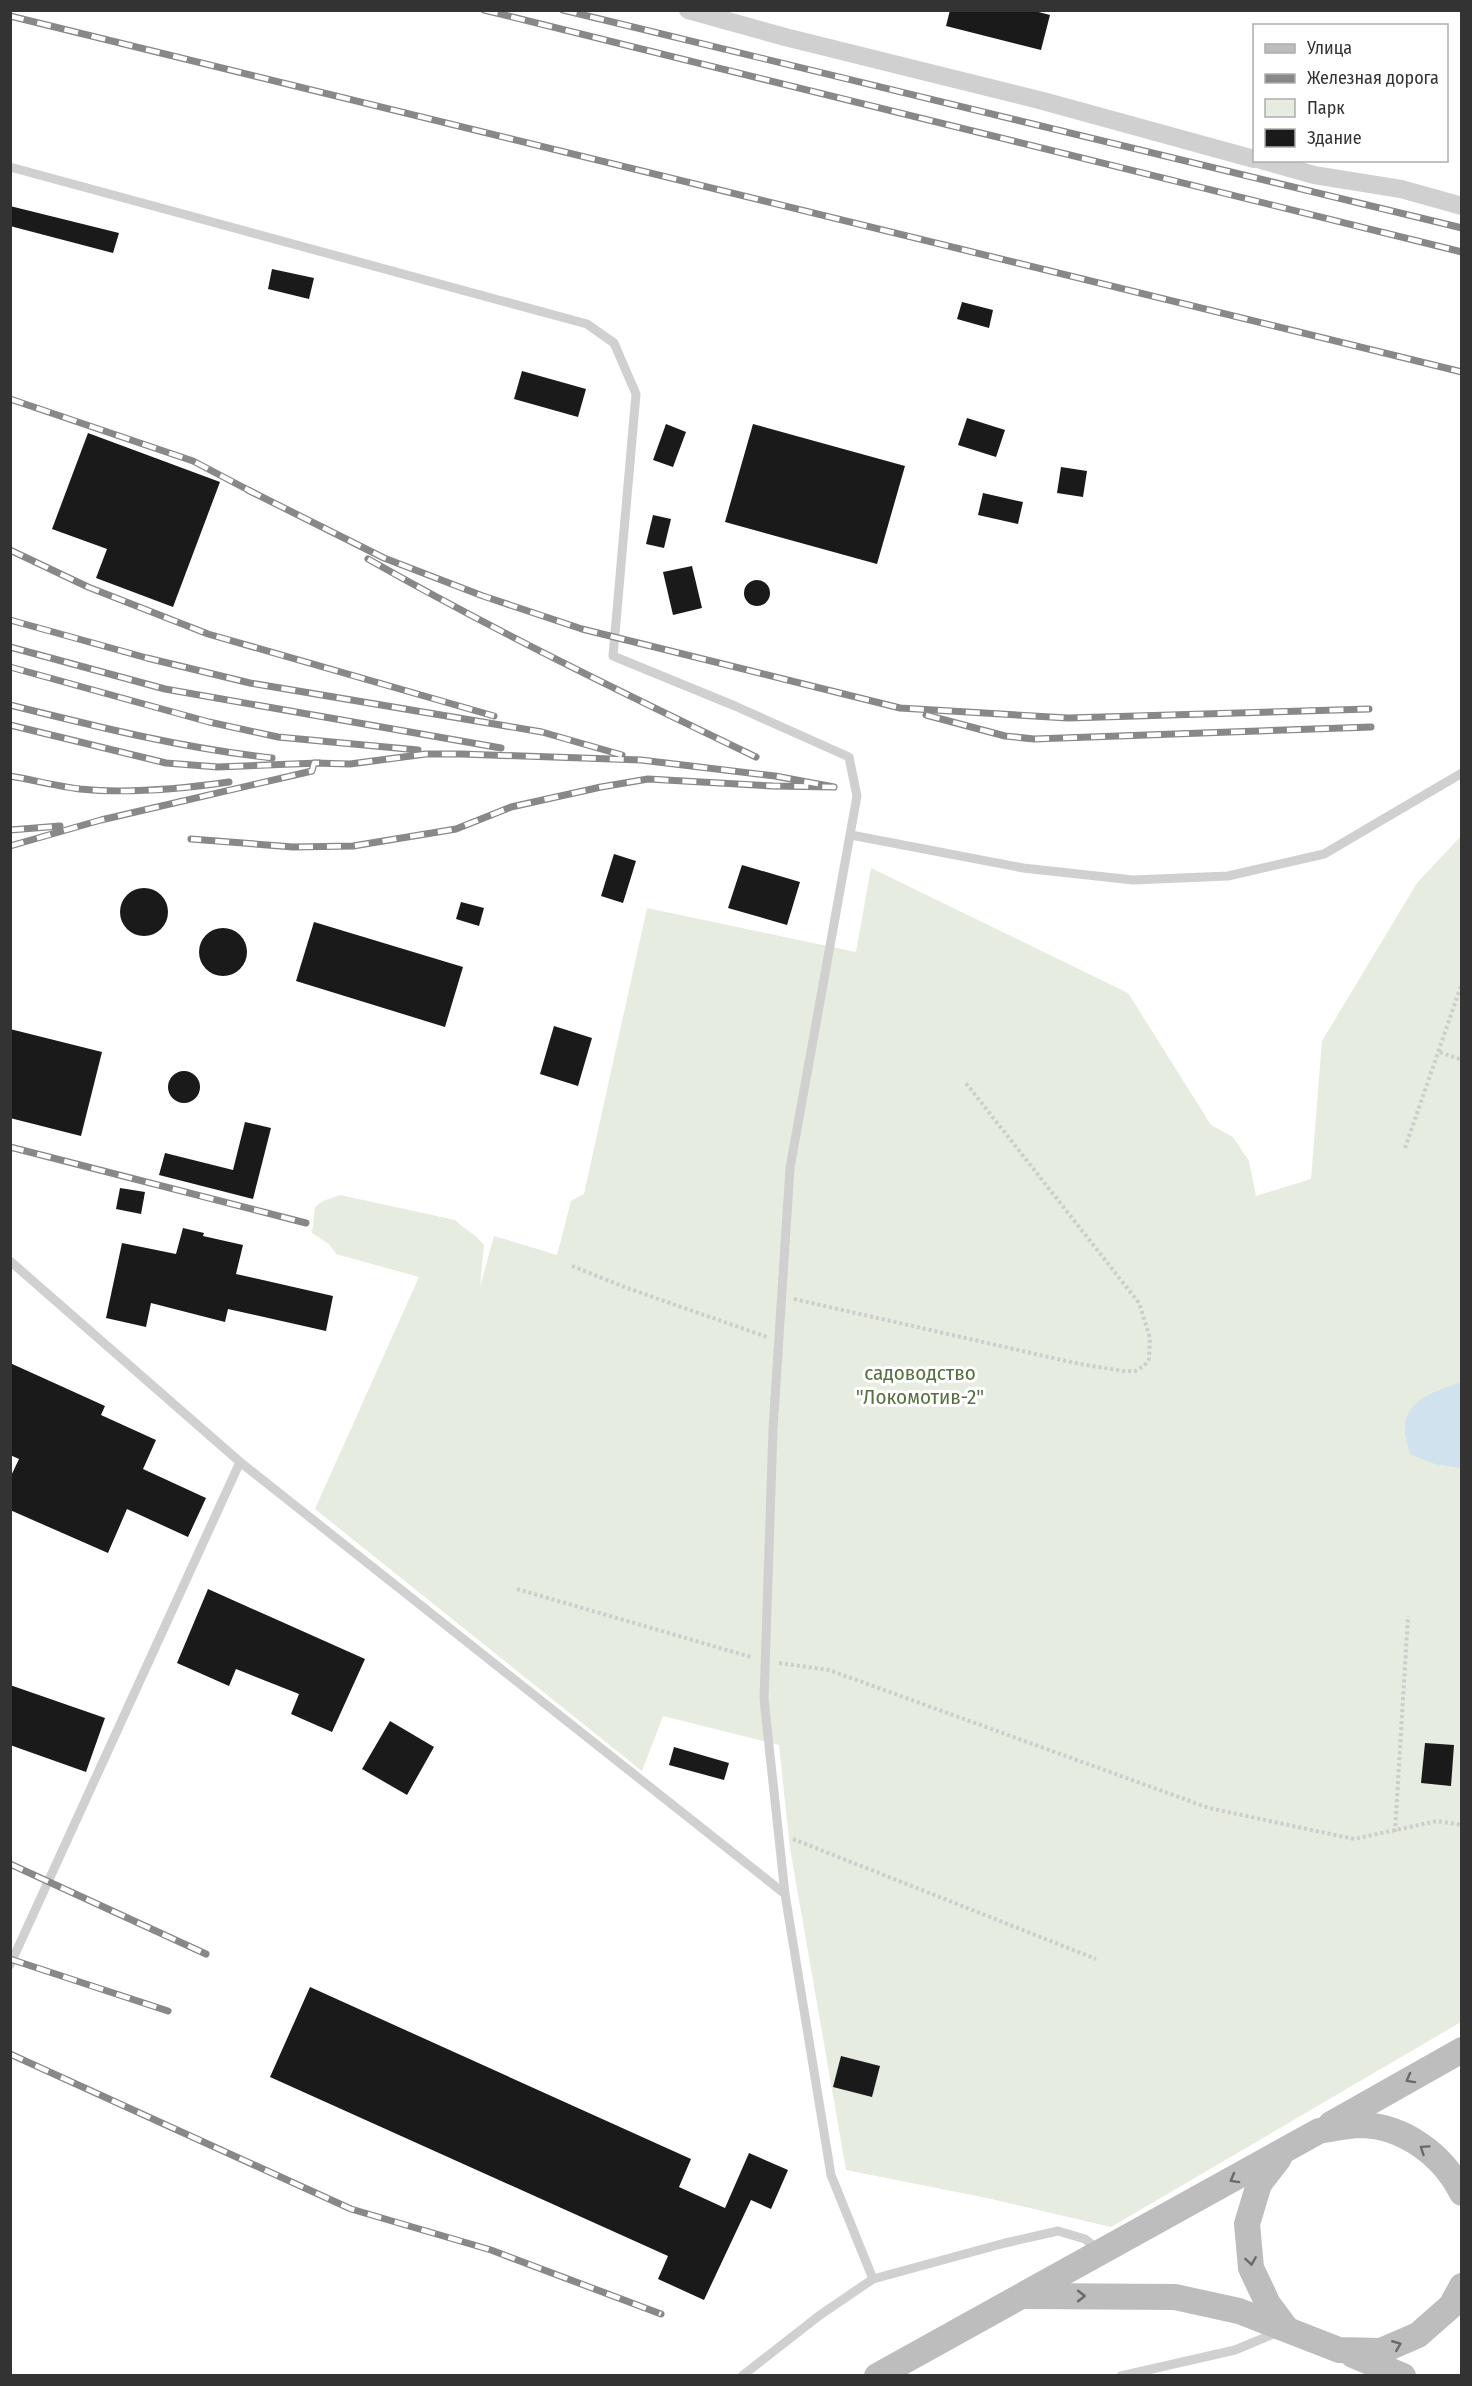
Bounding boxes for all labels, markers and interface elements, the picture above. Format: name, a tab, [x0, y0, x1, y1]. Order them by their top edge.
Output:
legend	[1253, 24, 1448, 162]
text: Улица	[1306, 37, 1352, 59]
text: Железная дорога	[1307, 67, 1439, 89]
text: Парк	[1307, 97, 1345, 119]
text: Здание	[1307, 127, 1362, 149]
park label: садоводство "Локомотив-2"	[856, 1360, 984, 1410]
one-way arrow	[1406, 2072, 1417, 2083]
one-way arrow	[1420, 2145, 1431, 2156]
one-way arrow	[1230, 2172, 1240, 2183]
one-way arrow	[1244, 2257, 1256, 2266]
one-way arrow	[1076, 2290, 1085, 2302]
one-way arrow	[1390, 2340, 1401, 2352]

